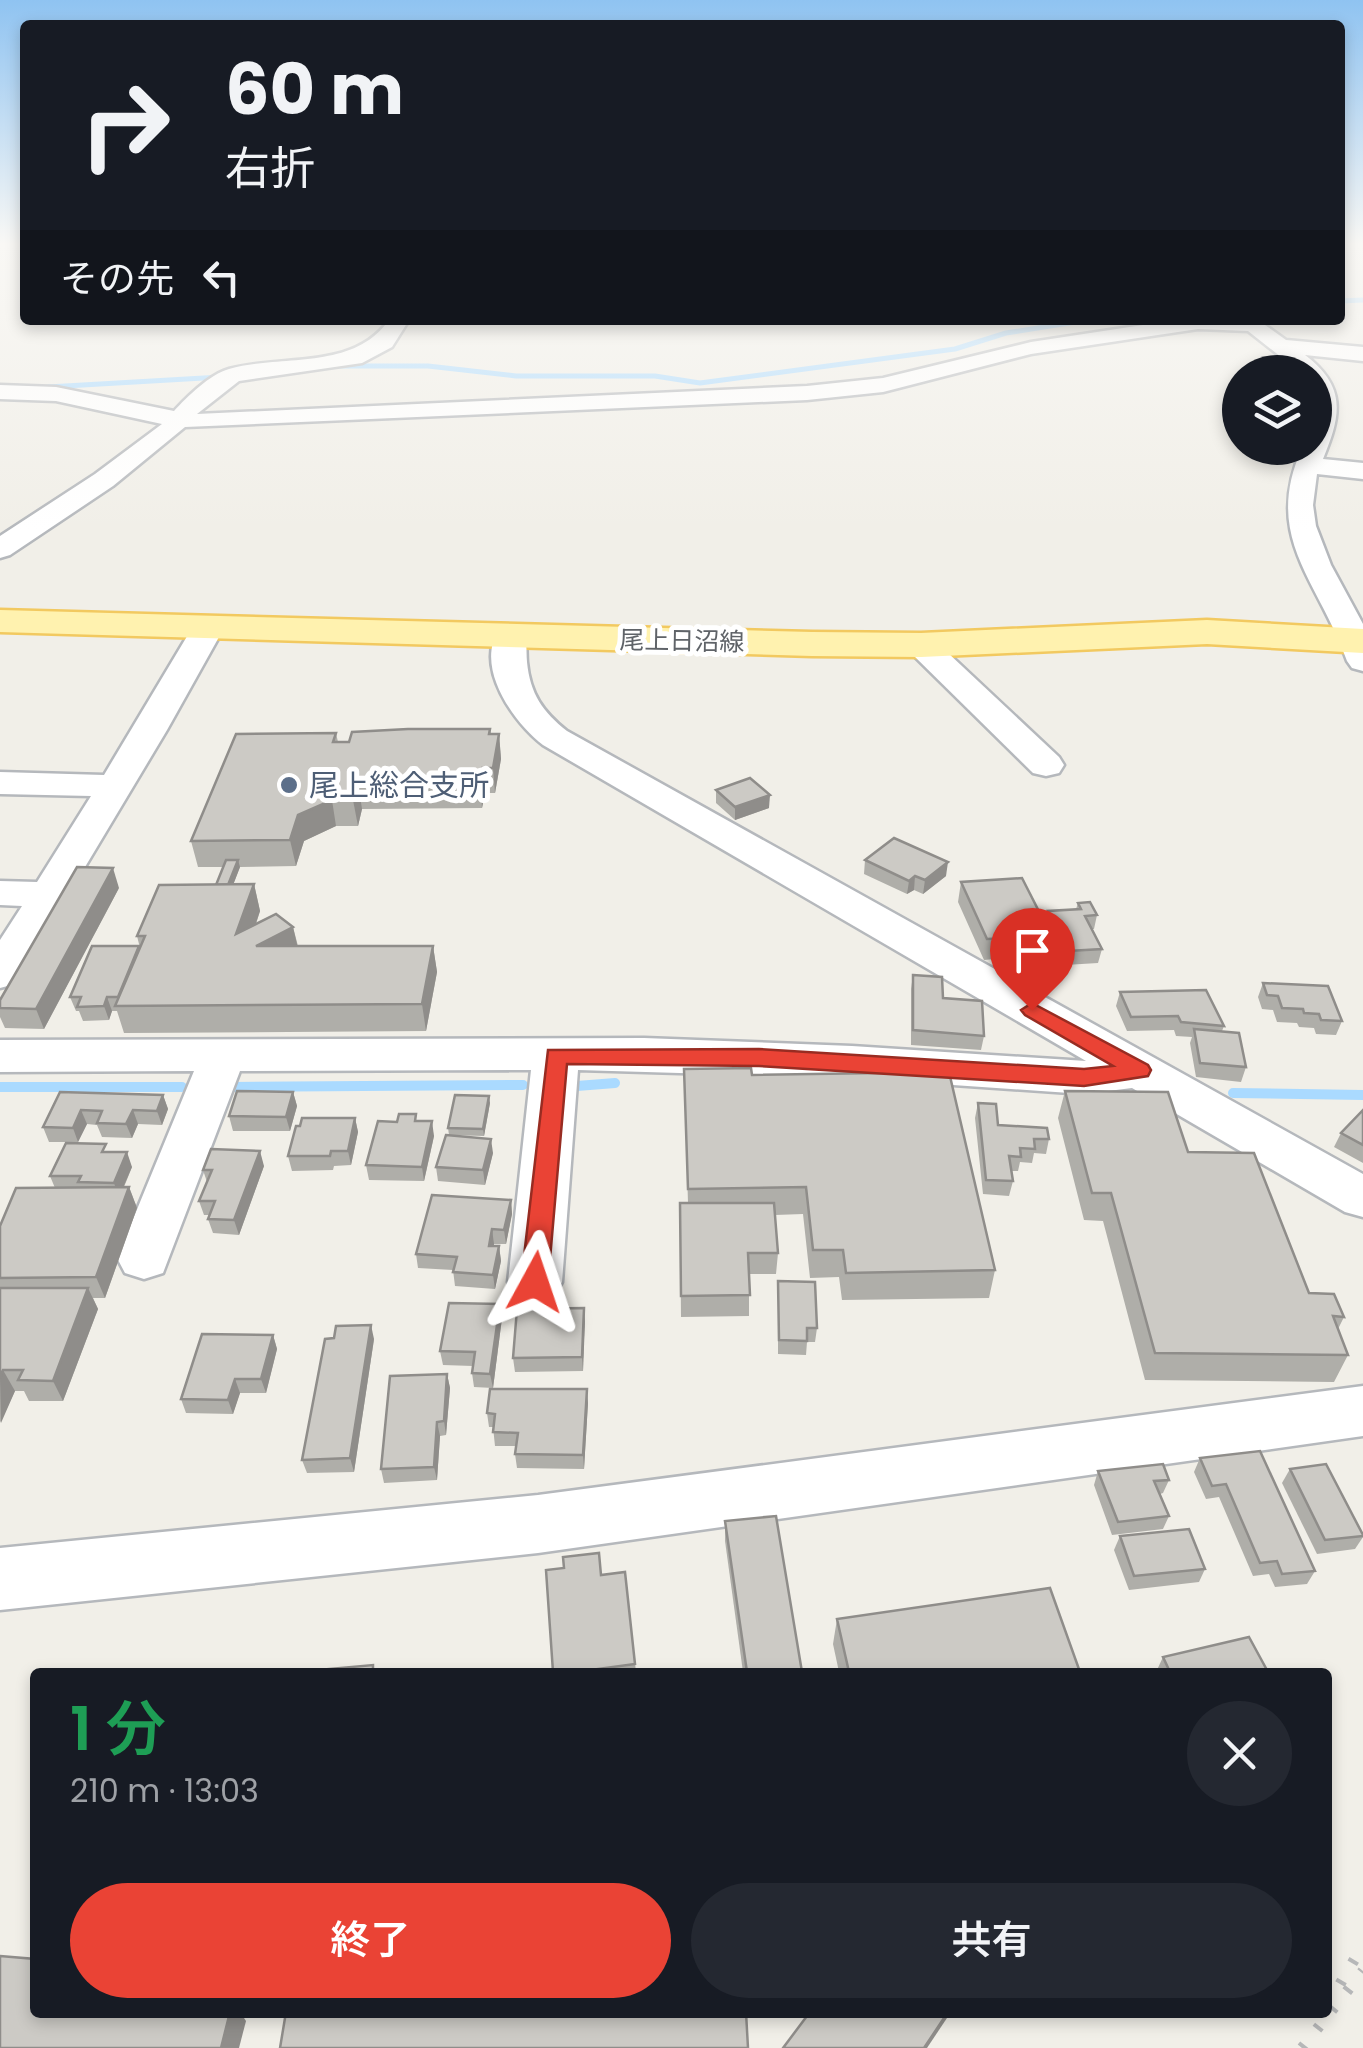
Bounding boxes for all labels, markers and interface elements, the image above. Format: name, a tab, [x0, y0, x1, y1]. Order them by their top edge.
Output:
text: 60 m	[225, 40, 404, 139]
icon: right	[60, 60, 190, 190]
text: 右折	[225, 137, 315, 200]
icon: left	[194, 250, 249, 305]
text: その先	[60, 252, 174, 305]
map controls	[1222, 355, 1332, 465]
button: layers	[1222, 355, 1332, 465]
street label: 尾上日沼線	[619, 622, 745, 660]
place label: 尾上総合支所	[309, 764, 489, 807]
marker: 尾上総合支所	[278, 774, 300, 796]
pin	[990, 908, 1075, 1011]
icon: arrive	[1005, 923, 1060, 978]
position arrow	[483, 1230, 587, 1334]
text: 1 分	[70, 1687, 166, 1771]
button: close	[1187, 1701, 1292, 1806]
text: 210 m · 13:03	[70, 1768, 259, 1813]
button: 終了	[70, 1883, 671, 1998]
button: 共有	[691, 1883, 1292, 1998]

